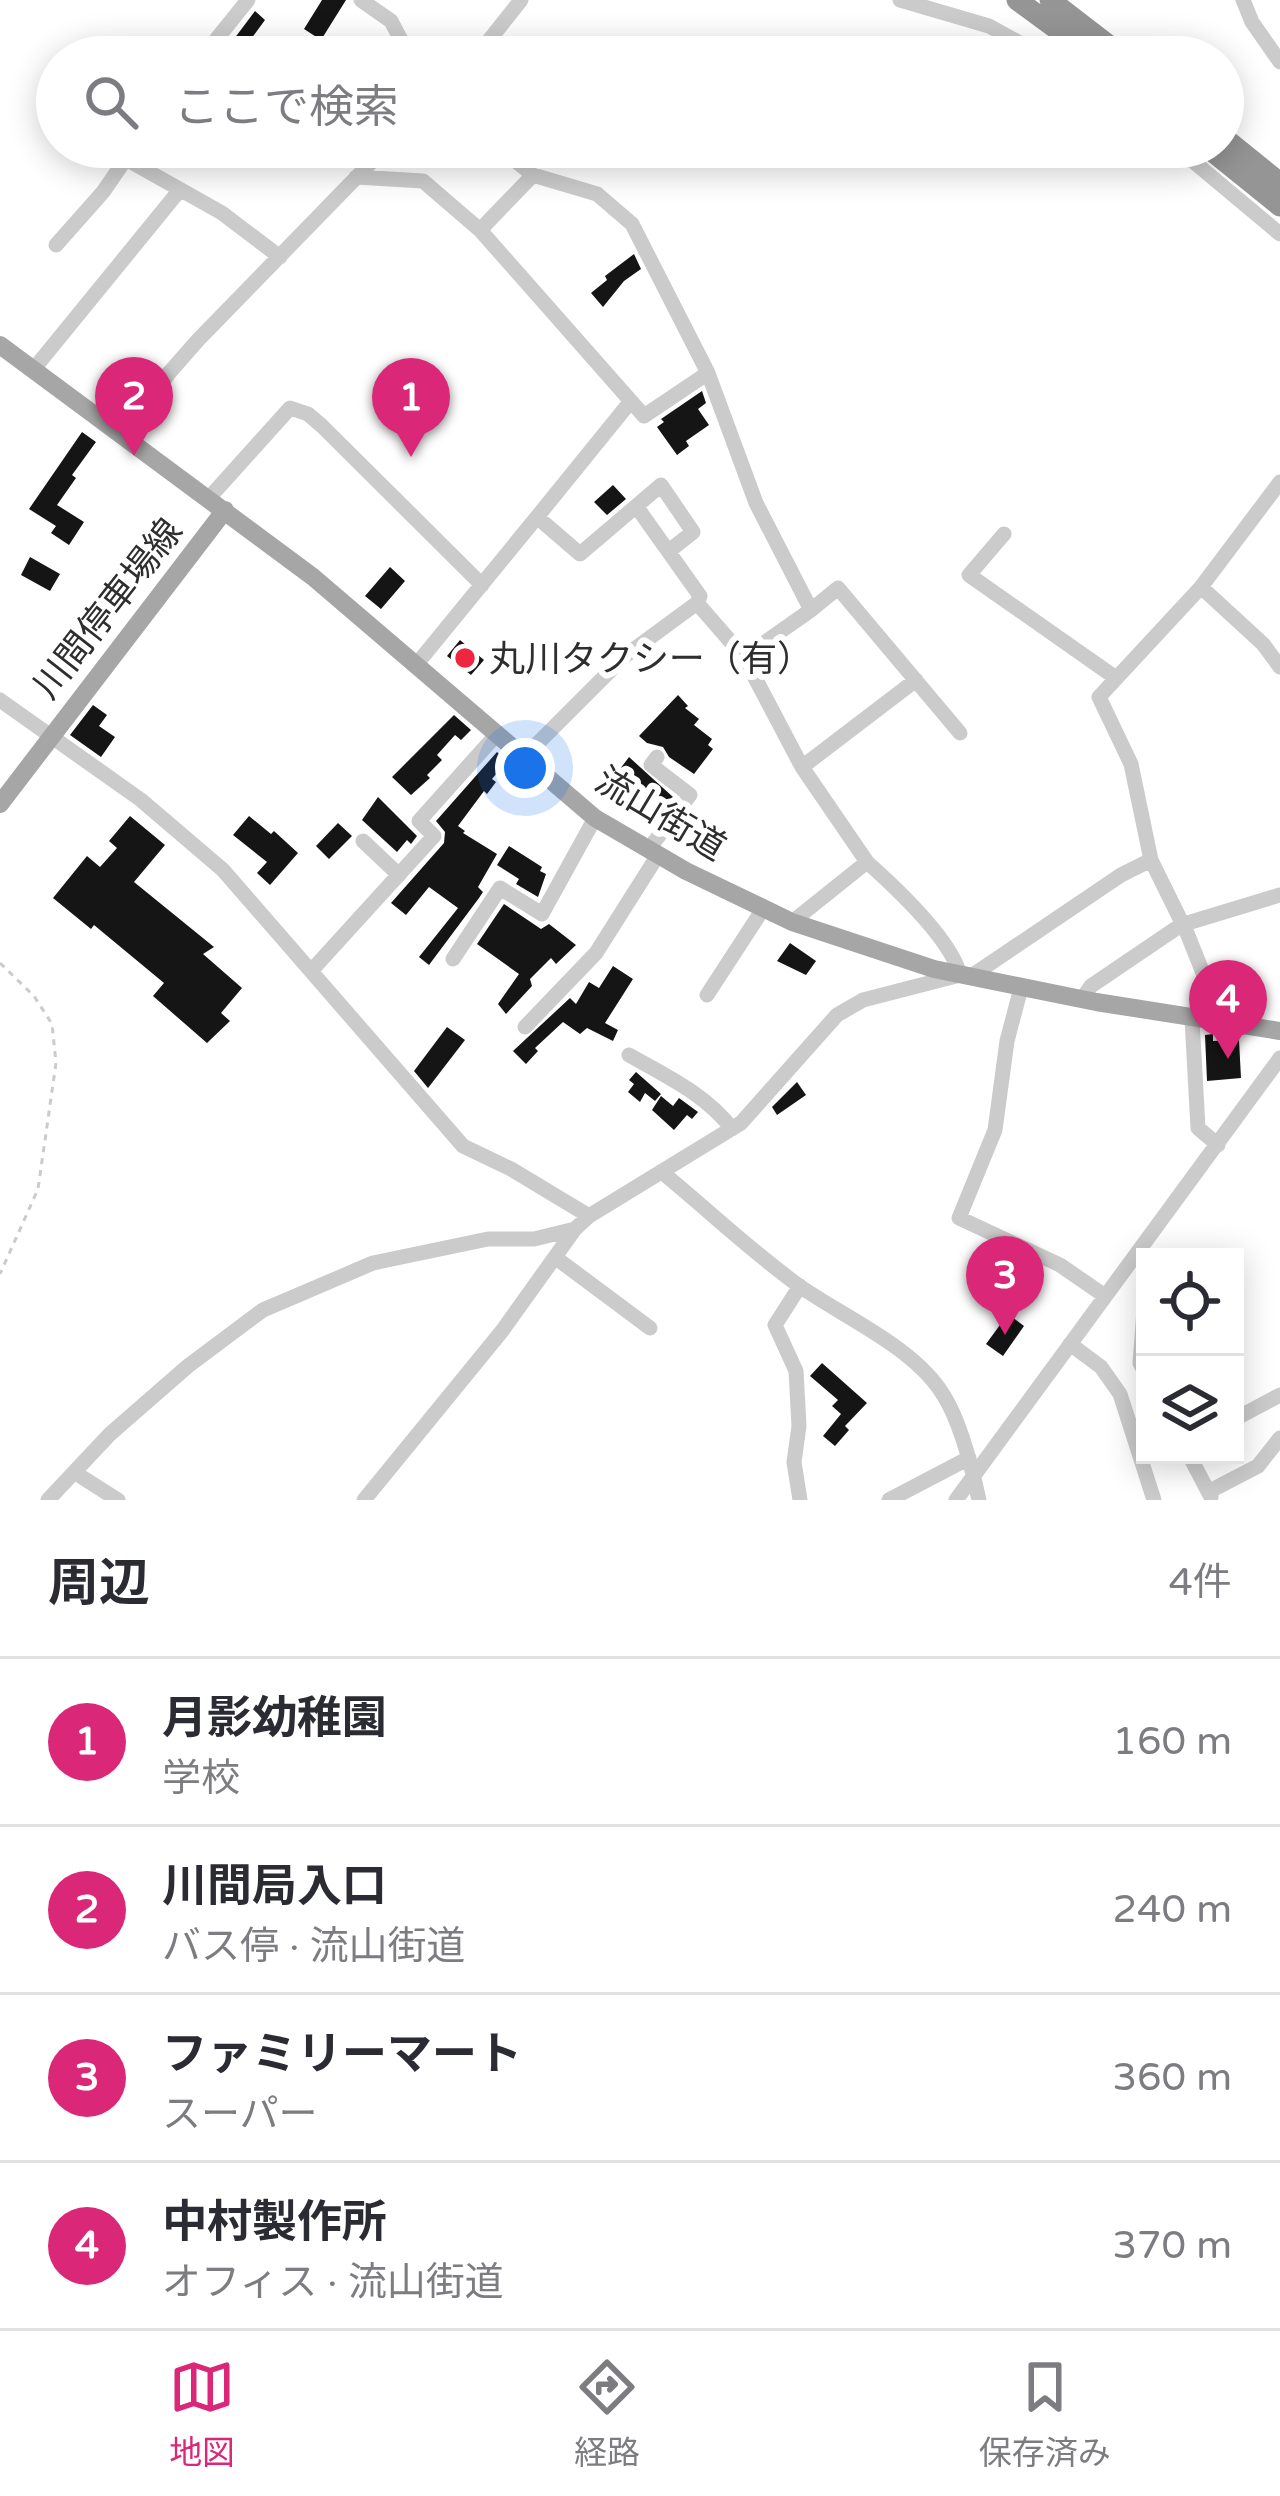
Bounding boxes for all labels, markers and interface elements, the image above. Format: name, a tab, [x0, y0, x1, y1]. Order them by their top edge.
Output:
search box	[36, 36, 1244, 168]
icon: search	[78, 69, 144, 135]
text: ここで検索	[174, 81, 399, 135]
pin: 2	[95, 357, 173, 456]
pin: 1	[372, 358, 450, 457]
street label: 川間停車場線	[25, 511, 192, 707]
place label: 丸川タクシー（有）	[489, 638, 813, 681]
marker: 丸川タクシー（有）	[452, 645, 478, 671]
your location	[495, 738, 555, 798]
street label: 流山街道	[587, 759, 733, 870]
pin: 4	[1189, 960, 1267, 1059]
pin: 3	[966, 1236, 1044, 1335]
map controls	[1136, 1248, 1244, 1464]
button: locate	[1136, 1248, 1244, 1356]
button: layers	[1136, 1356, 1244, 1464]
text: 周辺	[48, 1553, 150, 1615]
text: 4件	[1169, 1559, 1232, 1606]
text: 月影幼稚園	[162, 1692, 387, 1746]
text: 1	[75, 1718, 99, 1765]
text: 160 m	[1113, 1718, 1232, 1765]
text: 学校	[162, 1755, 240, 1802]
text: 川間局入口	[162, 1860, 387, 1914]
text: 2	[75, 1886, 99, 1933]
text: 240 m	[1113, 1886, 1232, 1933]
text: バス停 · 流山街道	[162, 1923, 465, 1970]
text: ファミリーマート	[162, 2028, 522, 2082]
text: 3	[75, 2054, 99, 2101]
text: 360 m	[1113, 2054, 1232, 2101]
text: スーパー	[162, 2091, 318, 2138]
text: 中村製作所	[162, 2196, 387, 2250]
text: 4	[75, 2222, 99, 2269]
text: 370 m	[1113, 2222, 1232, 2269]
text: オフィス · 流山街道	[162, 2259, 504, 2306]
tab: 地図	[169, 2354, 235, 2474]
tab: 経路	[574, 2354, 640, 2474]
tab: 保存済み	[979, 2354, 1111, 2474]

